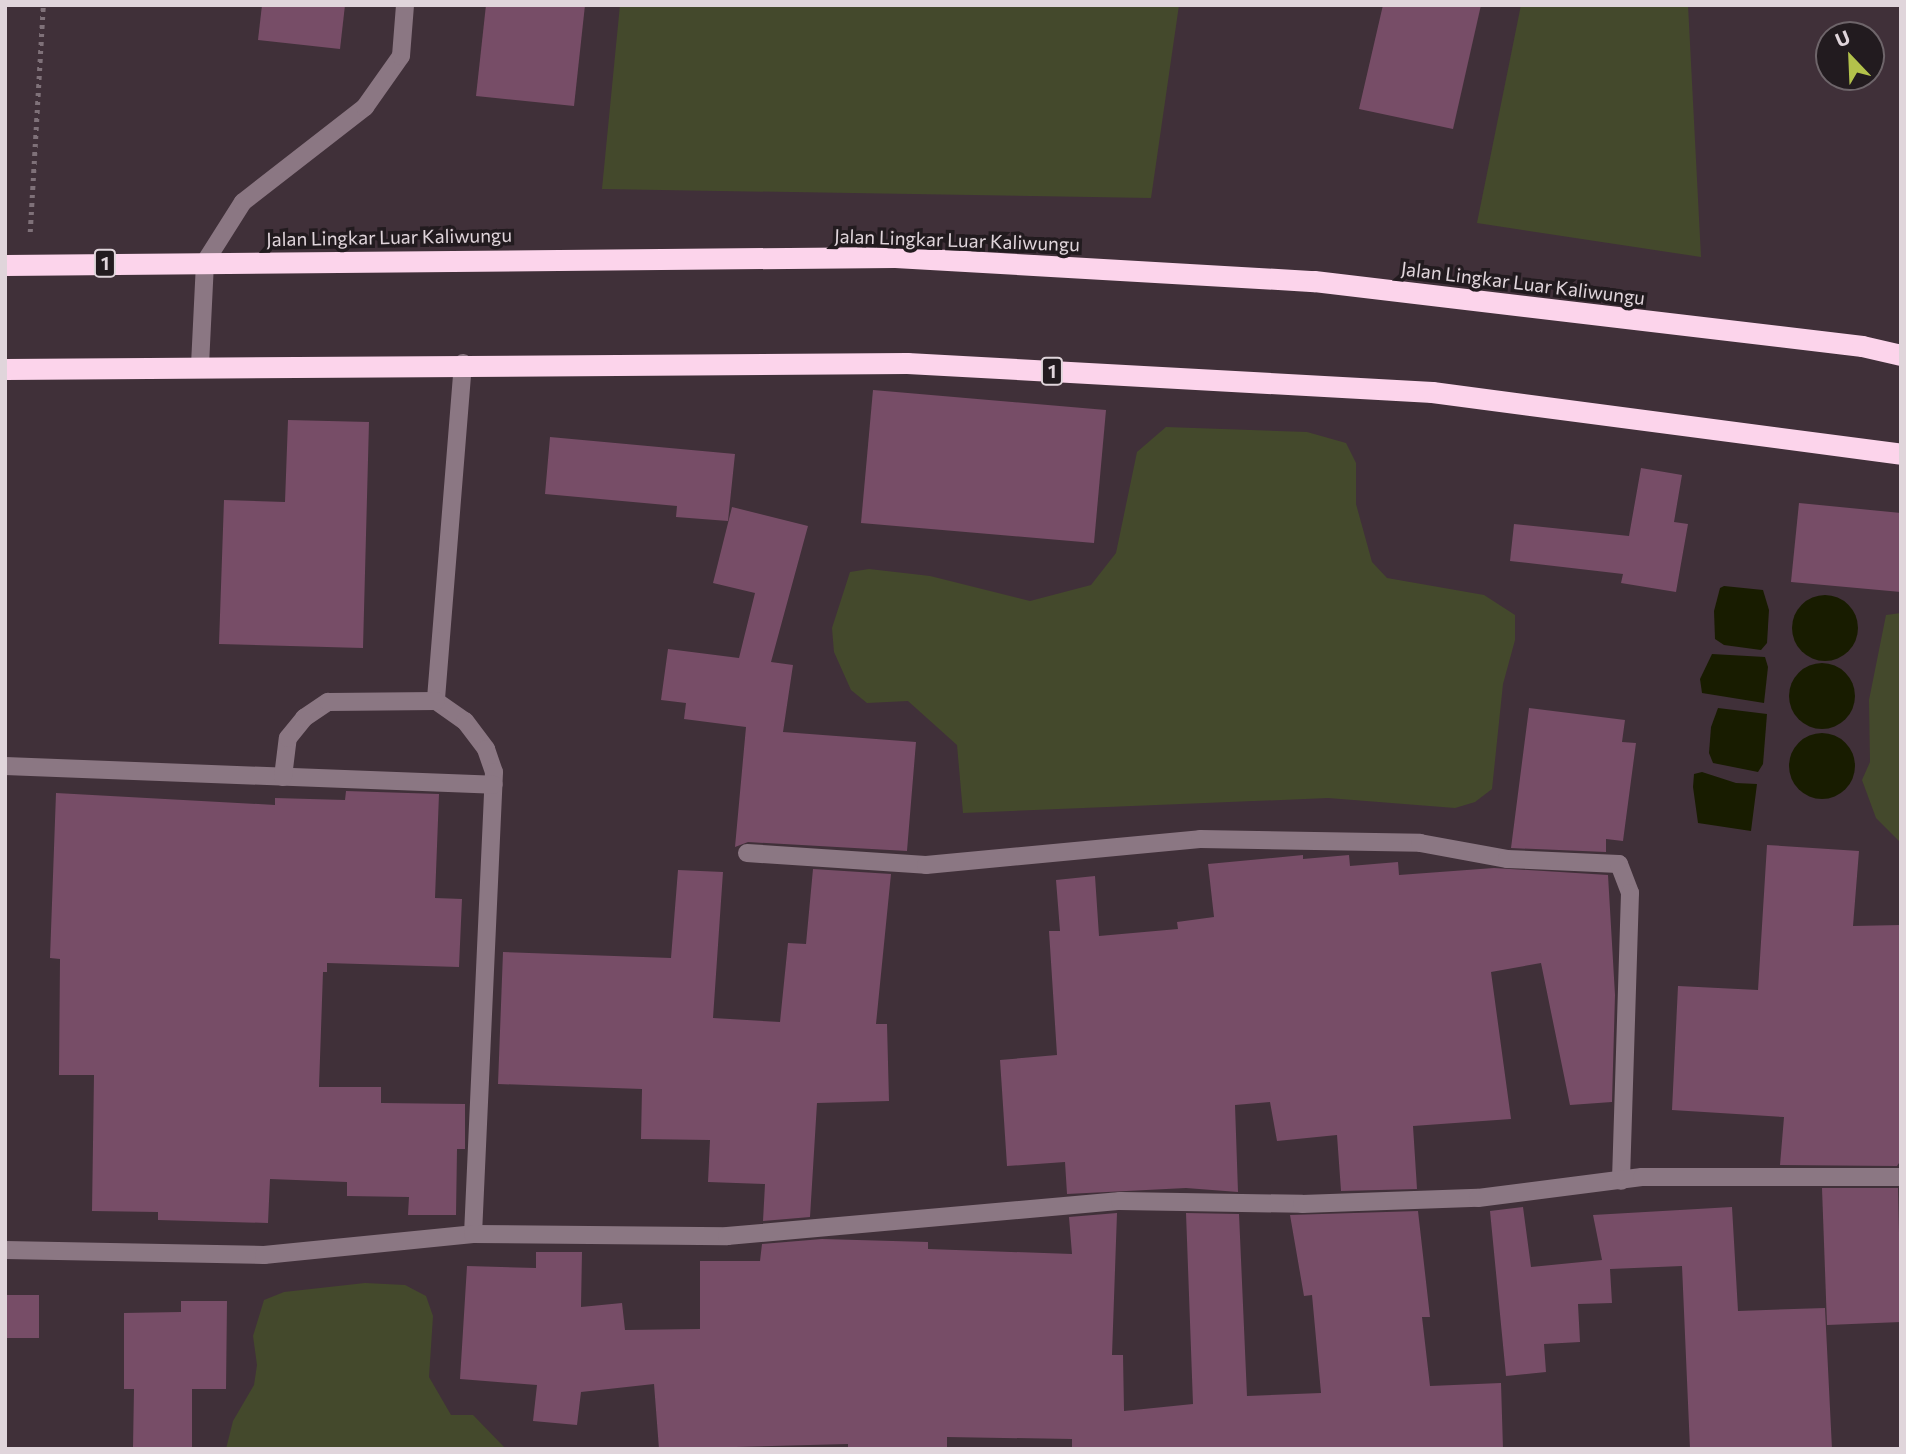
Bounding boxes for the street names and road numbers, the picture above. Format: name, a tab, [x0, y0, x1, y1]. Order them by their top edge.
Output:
street label: Jalan Lingkar Luar Kaliwungu	[266, 223, 512, 251]
street label: Jalan Lingkar Luar Kaliwungu	[834, 224, 1080, 256]
road number: 1	[93, 248, 117, 278]
street label: Jalan Lingkar Luar Kaliwungu	[1400, 257, 1646, 309]
road number: 1	[1040, 356, 1064, 386]

